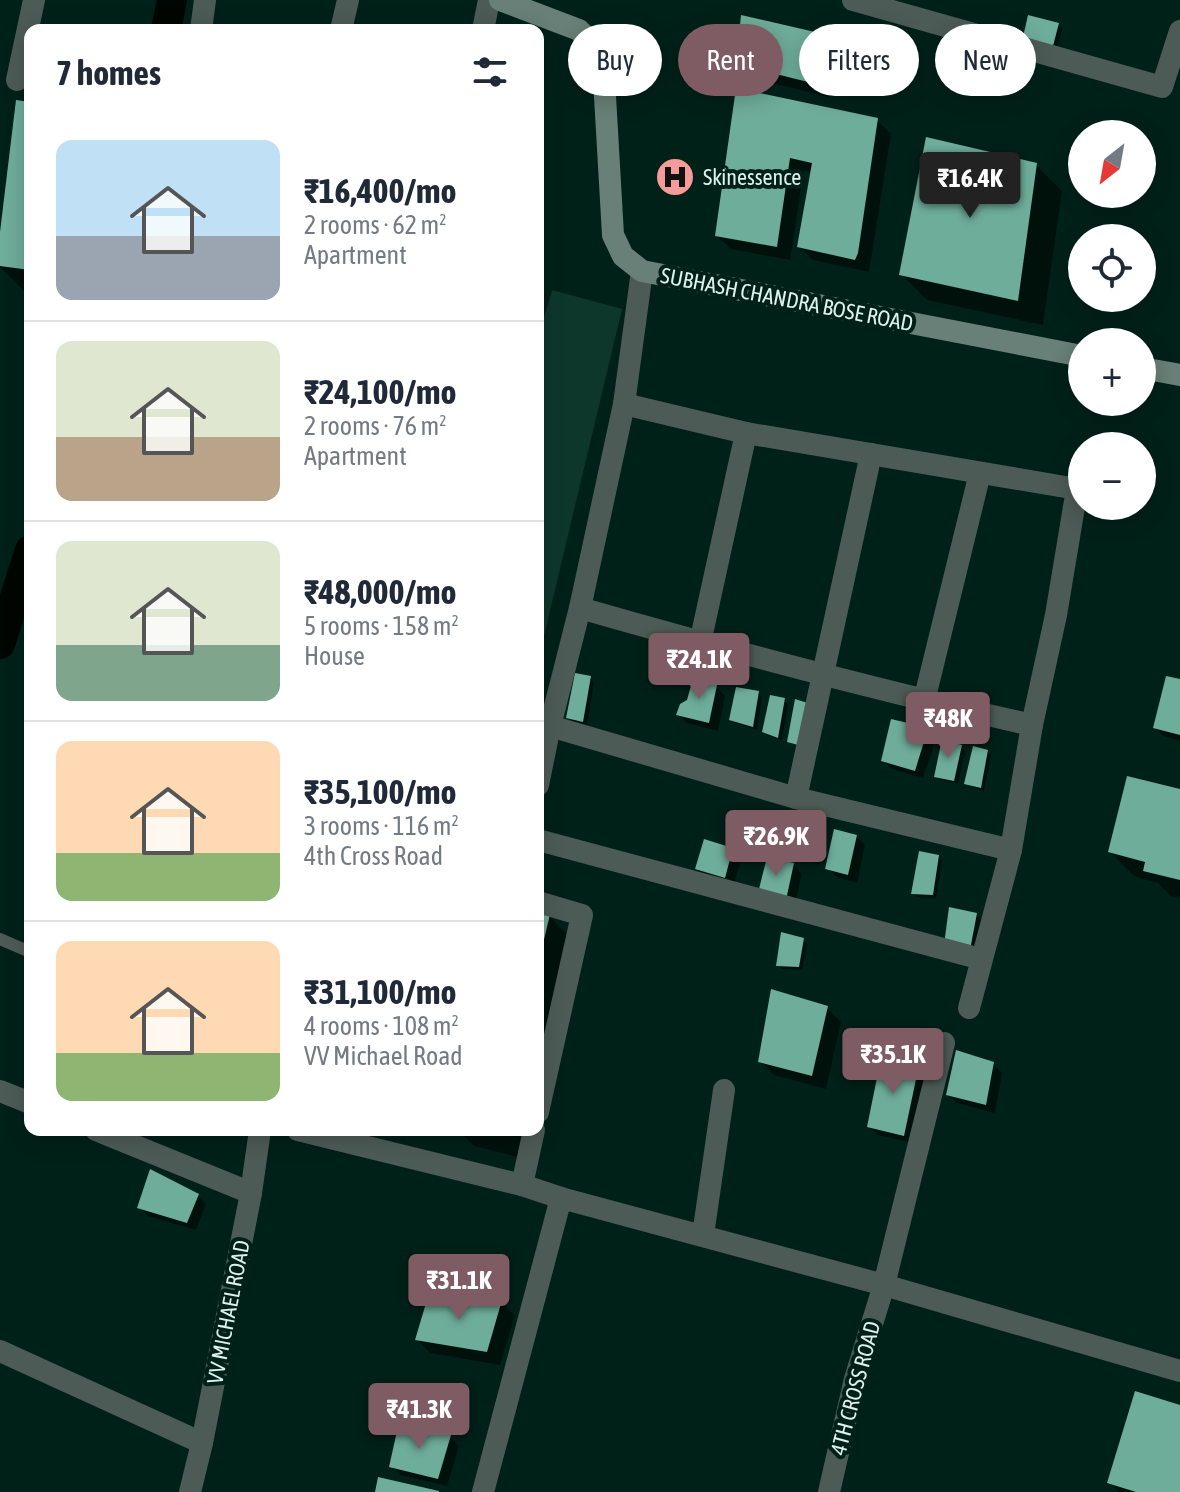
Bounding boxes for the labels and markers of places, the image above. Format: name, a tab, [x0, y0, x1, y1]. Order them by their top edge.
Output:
pin: ₹16.4K	[905, 152, 1035, 220]
hospital icon: Skinessence	[654, 156, 696, 198]
place label: Skinessence	[703, 164, 801, 190]
pin: ₹24.1K	[634, 633, 764, 701]
pin: ₹48K	[901, 692, 995, 760]
pin: ₹26.9K	[711, 810, 841, 878]
pin: ₹35.1K	[828, 1028, 958, 1096]
pin: ₹31.1K	[394, 1254, 524, 1322]
pin: ₹41.3K	[354, 1383, 484, 1451]

